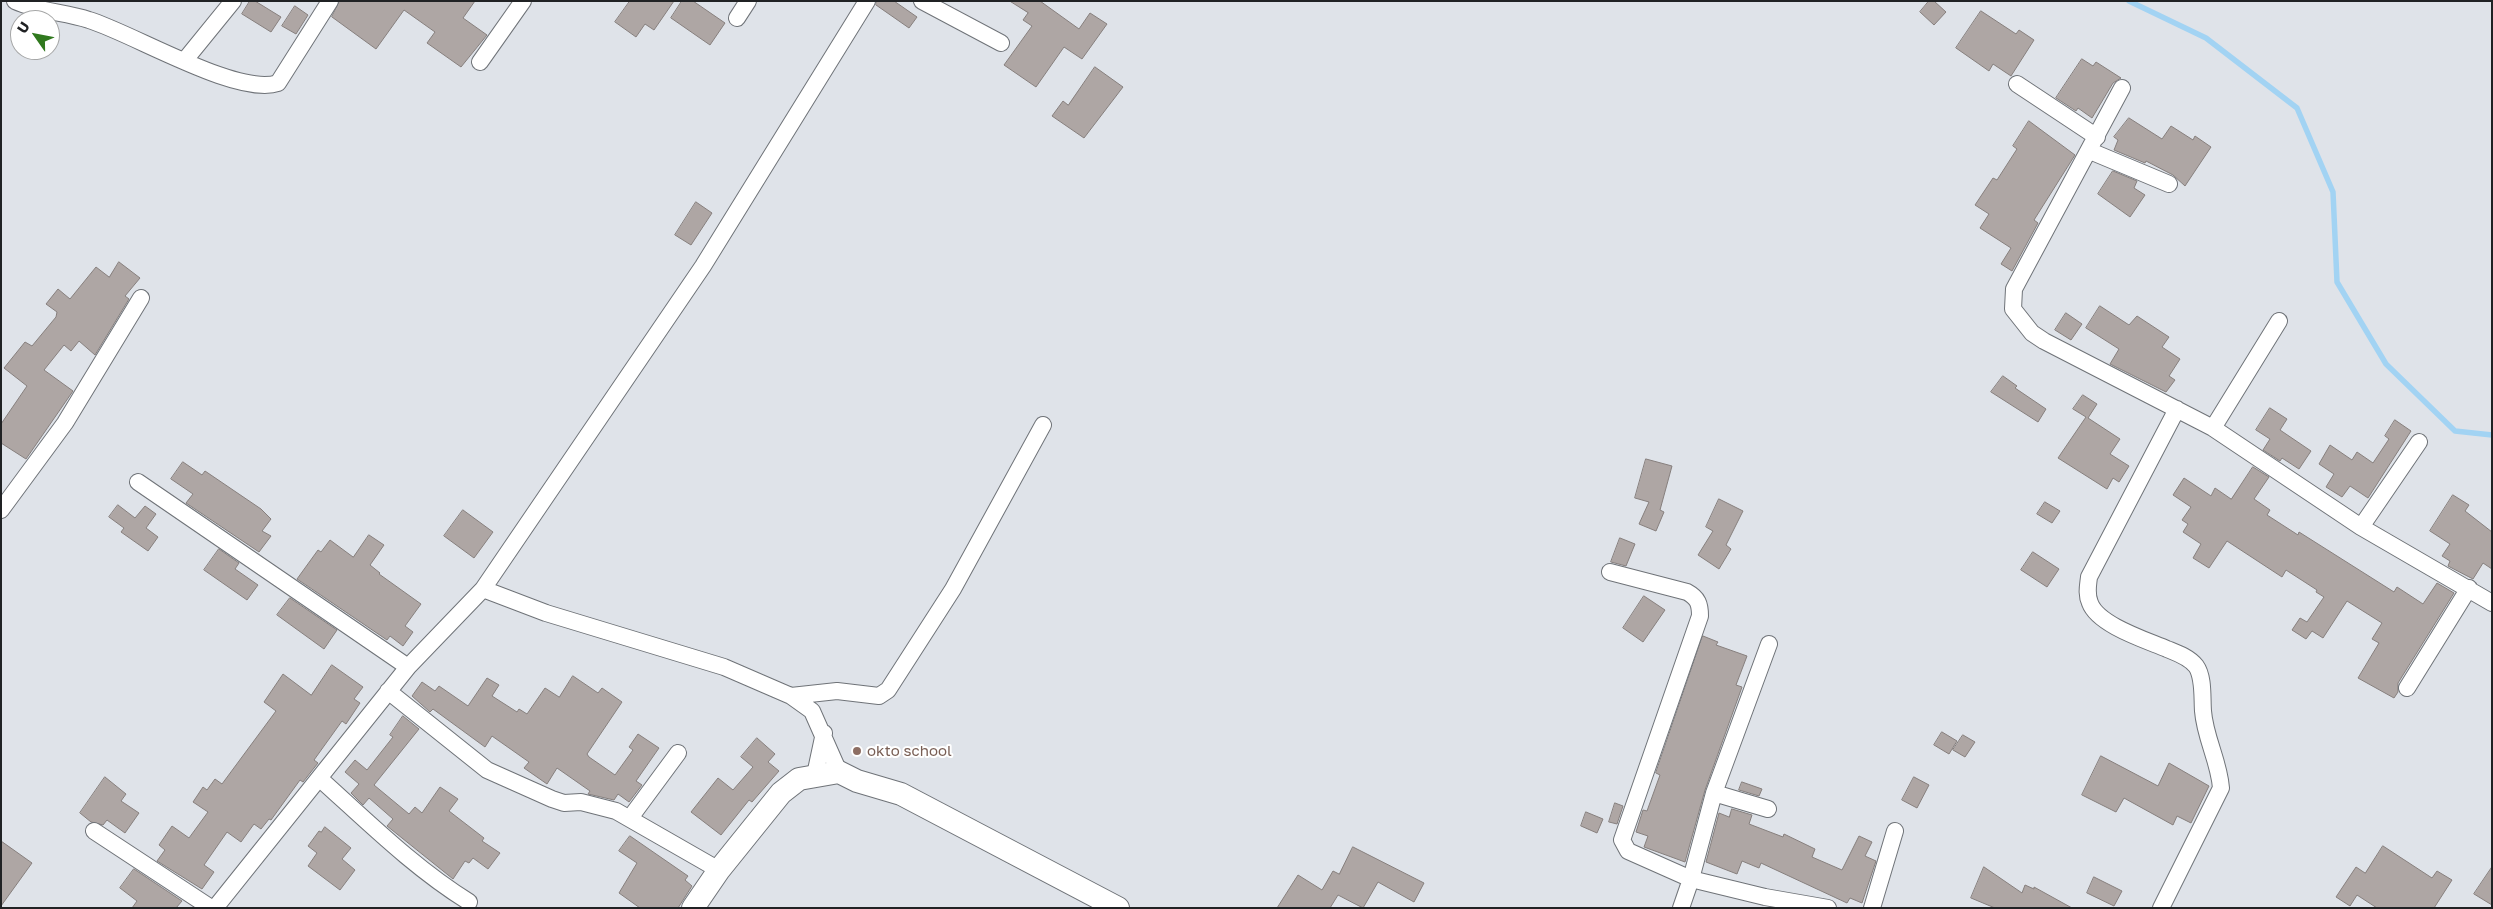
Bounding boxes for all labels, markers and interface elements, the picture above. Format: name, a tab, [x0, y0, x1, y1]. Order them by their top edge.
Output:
north arrow	[10, 10, 60, 60]
text: U	[13, 18, 33, 36]
place label: okto school	[867, 742, 952, 760]
marker: okto school	[851, 745, 863, 757]

